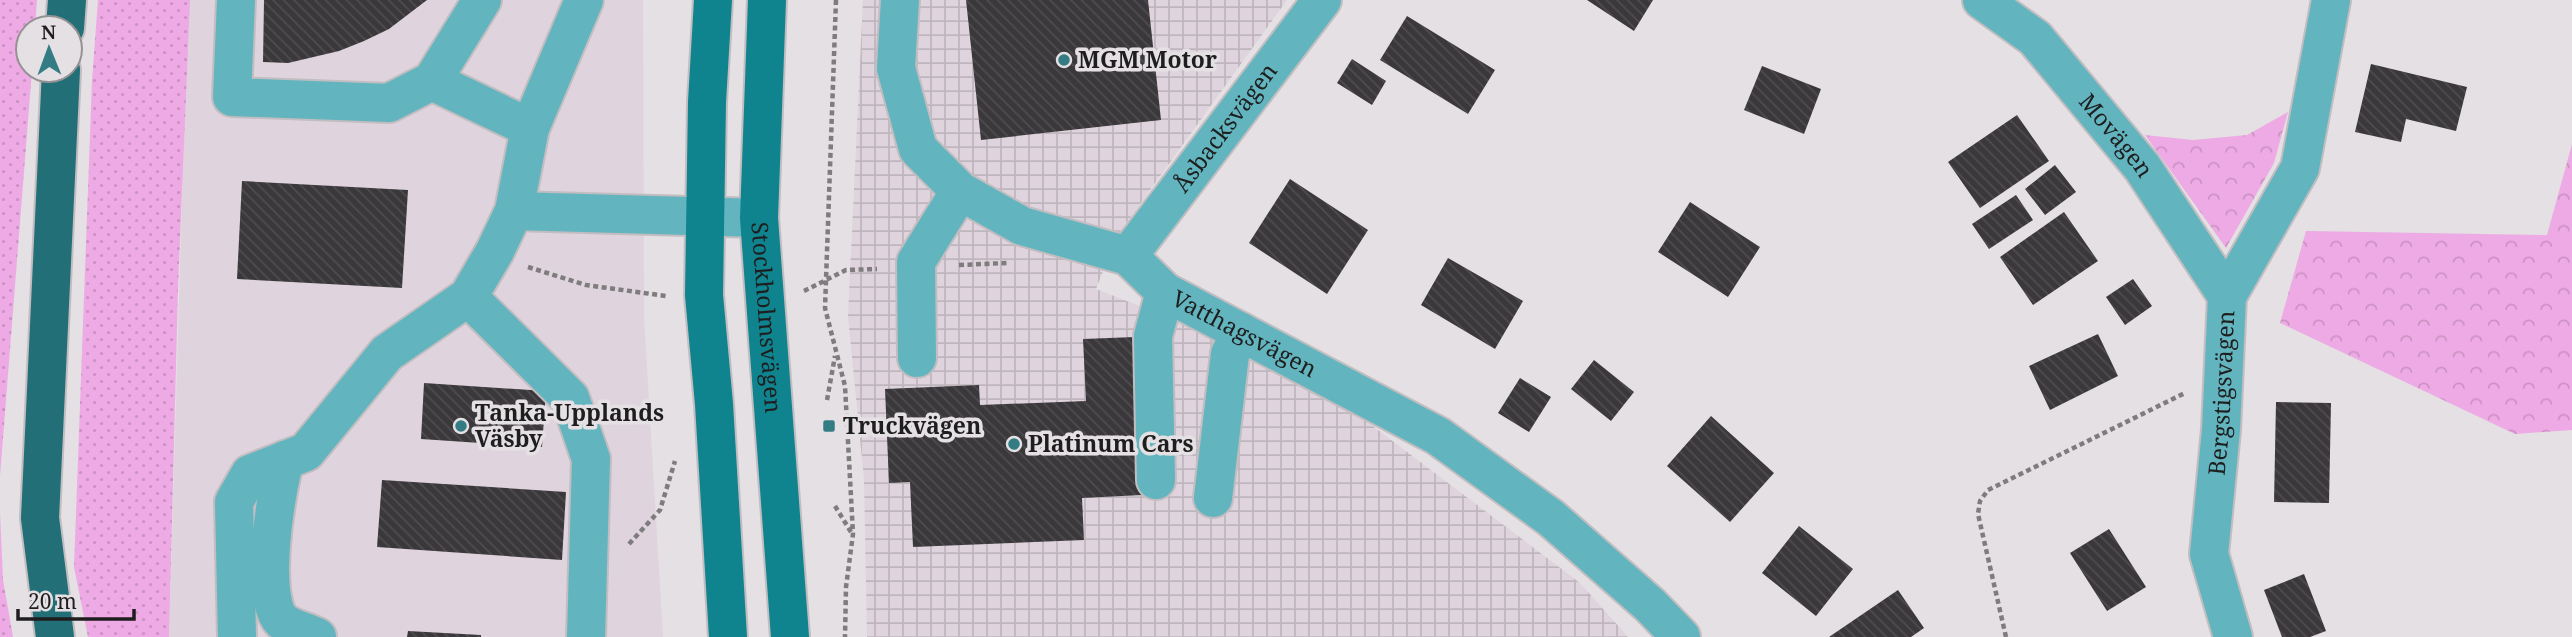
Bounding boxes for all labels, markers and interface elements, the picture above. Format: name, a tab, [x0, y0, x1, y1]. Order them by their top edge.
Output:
north arrow	[14, 14, 84, 84]
text: N	[41, 19, 56, 45]
place label: MGM Motor	[1078, 43, 1217, 75]
marker: MGM Motor	[1056, 52, 1072, 68]
street label: Åsbacksvägen	[1165, 56, 1284, 198]
street label: Movägen	[2072, 86, 2162, 183]
street label: Stockholmsvägen	[744, 221, 790, 414]
street label: Vatthagsvägen	[1167, 282, 1323, 384]
street label: Bergstigsvägen	[2200, 310, 2241, 477]
place label: Tanka-Upplands Väsby	[475, 396, 664, 454]
place label: Truckvägen	[843, 409, 981, 441]
marker: Tanka-Upplands Väsby	[453, 418, 469, 434]
marker: Truckvägen	[821, 418, 837, 434]
place label: Platinum Cars	[1028, 427, 1194, 459]
marker: Platinum Cars	[1006, 436, 1022, 452]
scale bar	[18, 578, 133, 622]
text: 20 m	[28, 587, 77, 615]

